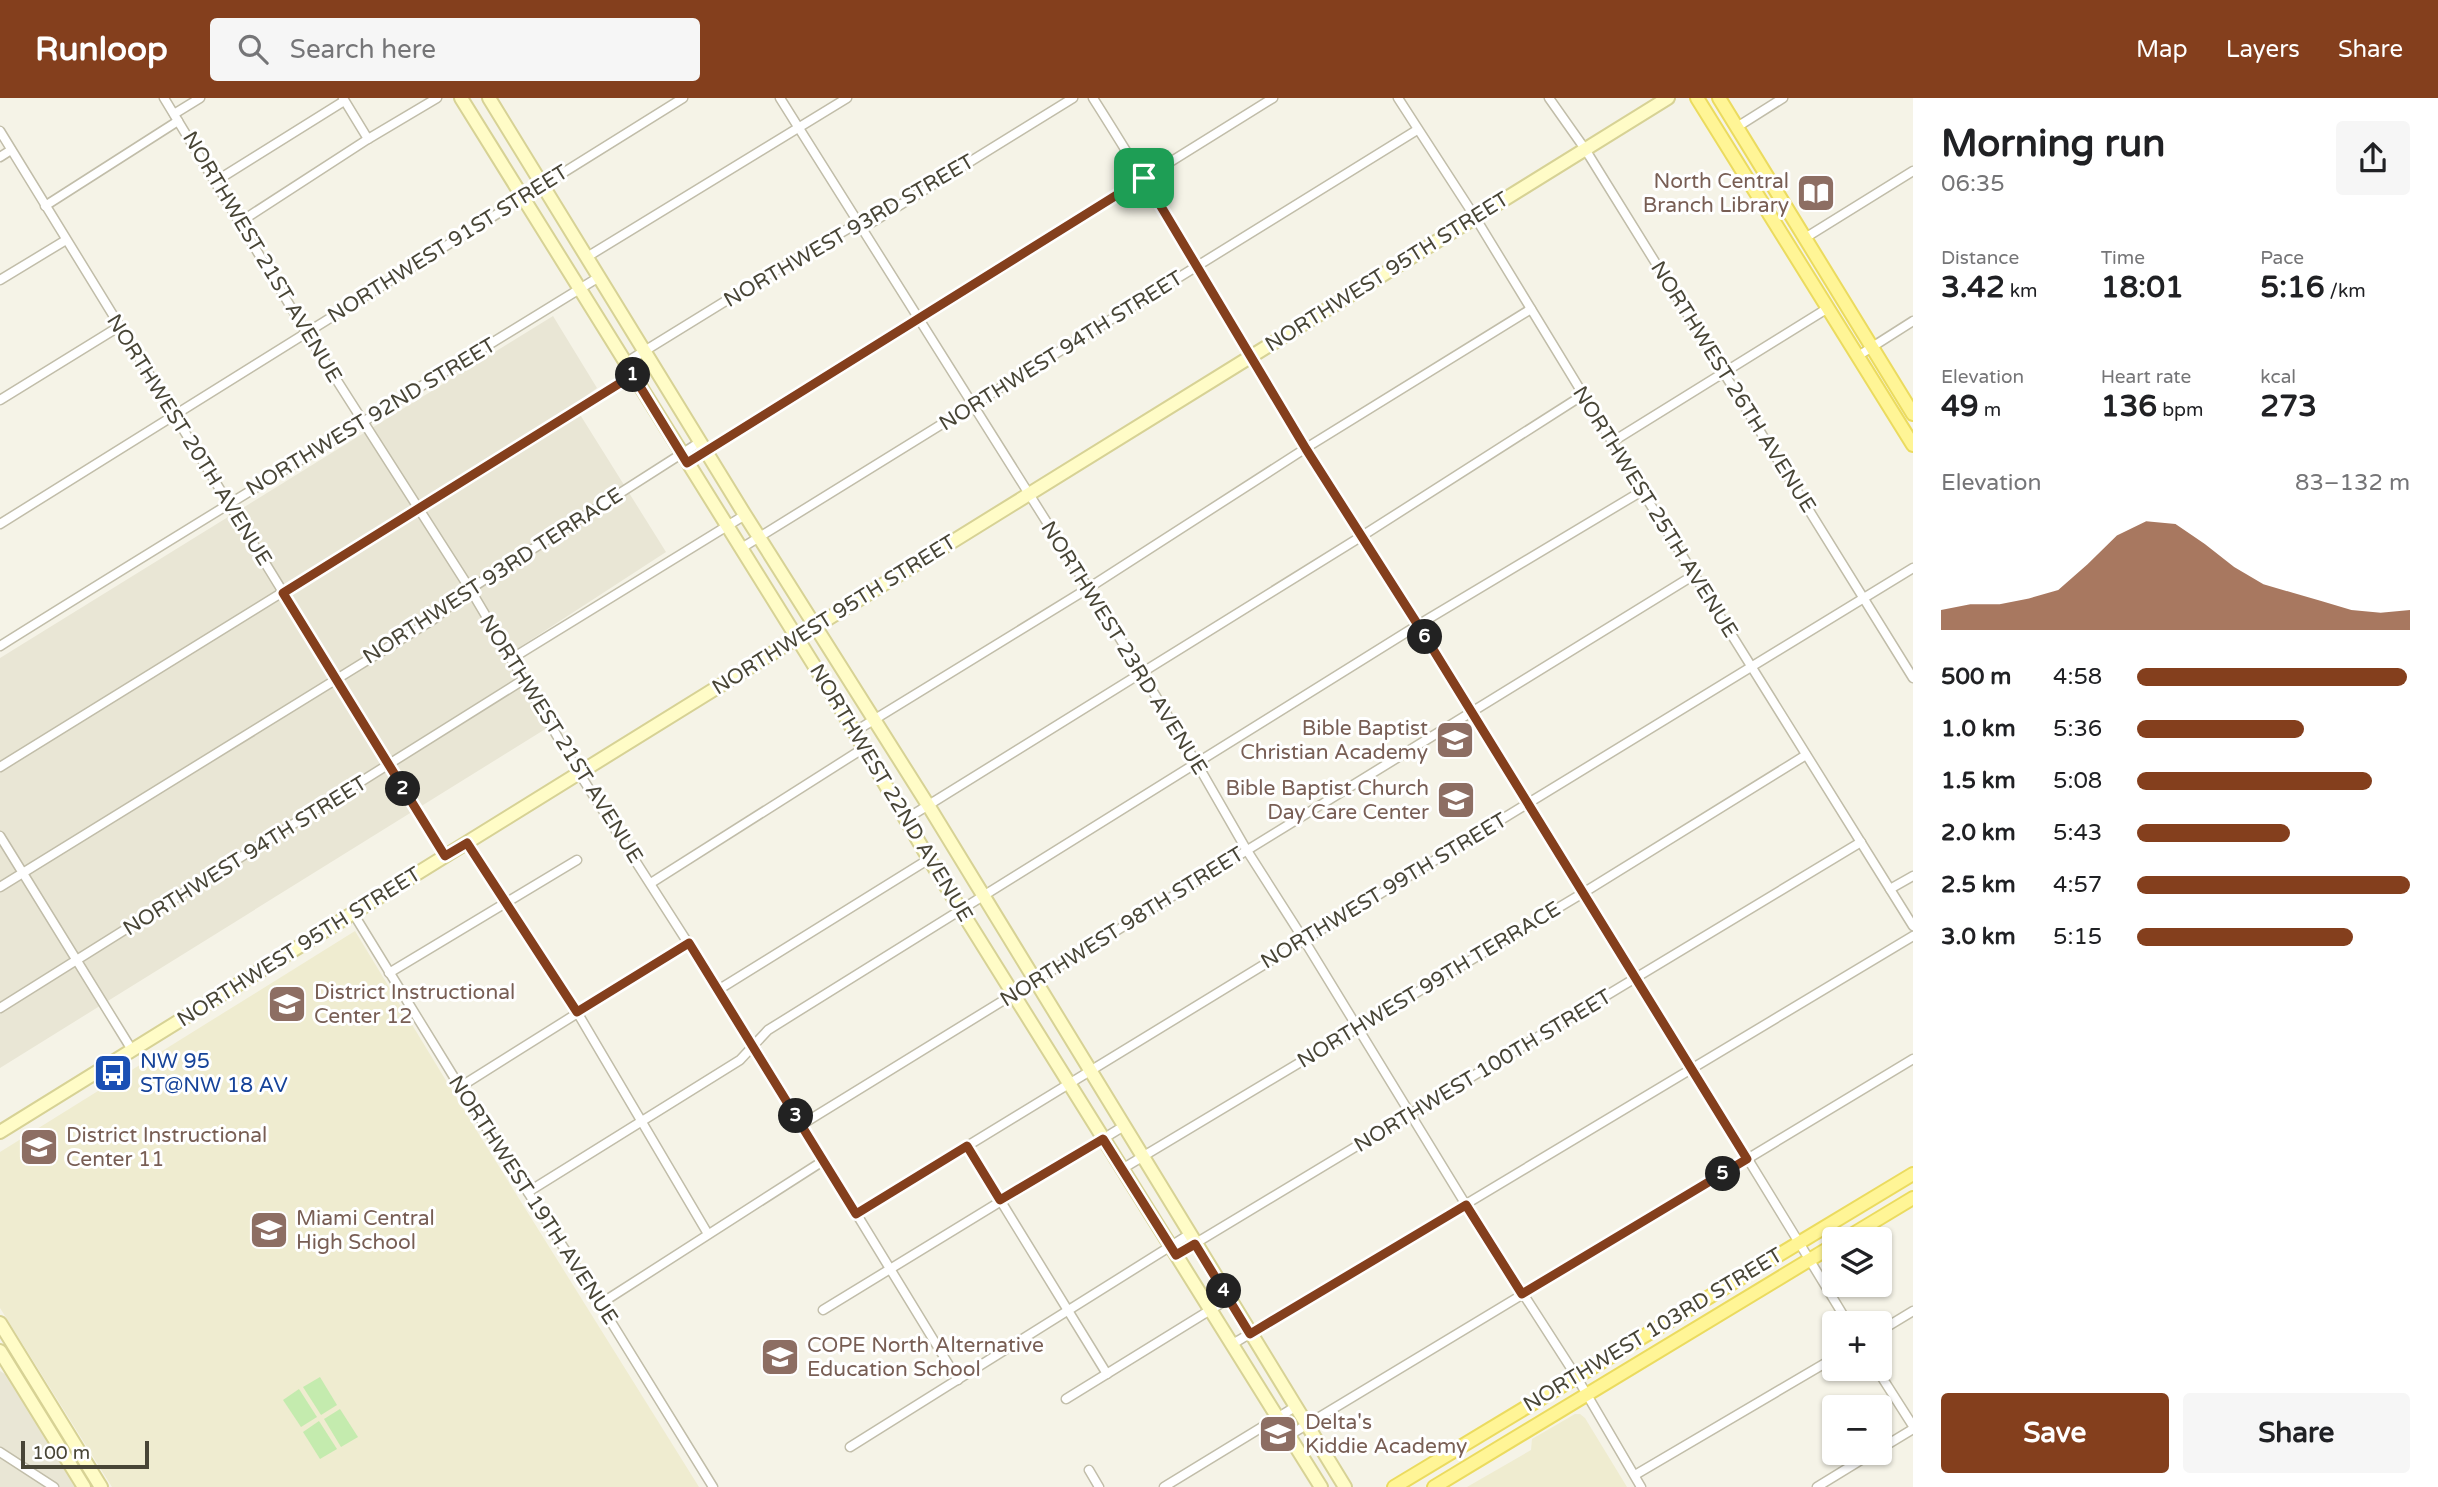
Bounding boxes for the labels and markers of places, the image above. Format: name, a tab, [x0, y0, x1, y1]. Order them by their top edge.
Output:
pin	[1114, 148, 1174, 208]
place label: North Central Branch Library	[1643, 169, 1789, 218]
library icon: North Central Branch Library	[1795, 172, 1837, 214]
pin: 1	[616, 358, 650, 392]
pin: 6	[1408, 620, 1442, 654]
place label: Bible Baptist Christian Academy	[1240, 716, 1428, 765]
school or university icon: Bible Baptist Christian Academy	[1434, 719, 1476, 761]
pin: 2	[386, 772, 420, 806]
place label: Bible Baptist Church Day Care Center	[1226, 776, 1429, 825]
school or university icon: Bible Baptist Church Day Care Center	[1435, 779, 1477, 821]
place label: District Instructional Center 12	[314, 980, 515, 1029]
school or university icon: District Instructional Center 12	[266, 983, 308, 1025]
place label: NW 95 ST@NW 18 AV	[140, 1049, 288, 1098]
bus stop icon: NW 95 ST@NW 18 AV	[92, 1052, 134, 1094]
pin: 3	[778, 1098, 814, 1134]
place label: District Instructional Center 11	[66, 1123, 267, 1172]
school or university icon: District Instructional Center 11	[18, 1126, 60, 1168]
pin: 5	[1706, 1156, 1740, 1192]
place label: Miami Central High School	[296, 1206, 435, 1255]
school or university icon: Miami Central High School	[248, 1209, 290, 1251]
pin: 4	[1206, 1274, 1242, 1308]
place label: COPE North Alternative Education School	[807, 1333, 1044, 1382]
school or university icon: COPE North Alternative Education School	[759, 1336, 801, 1378]
place label: Delta's Kiddie Academy	[1305, 1410, 1467, 1459]
school or university icon: Delta's Kiddie Academy	[1257, 1413, 1299, 1455]

